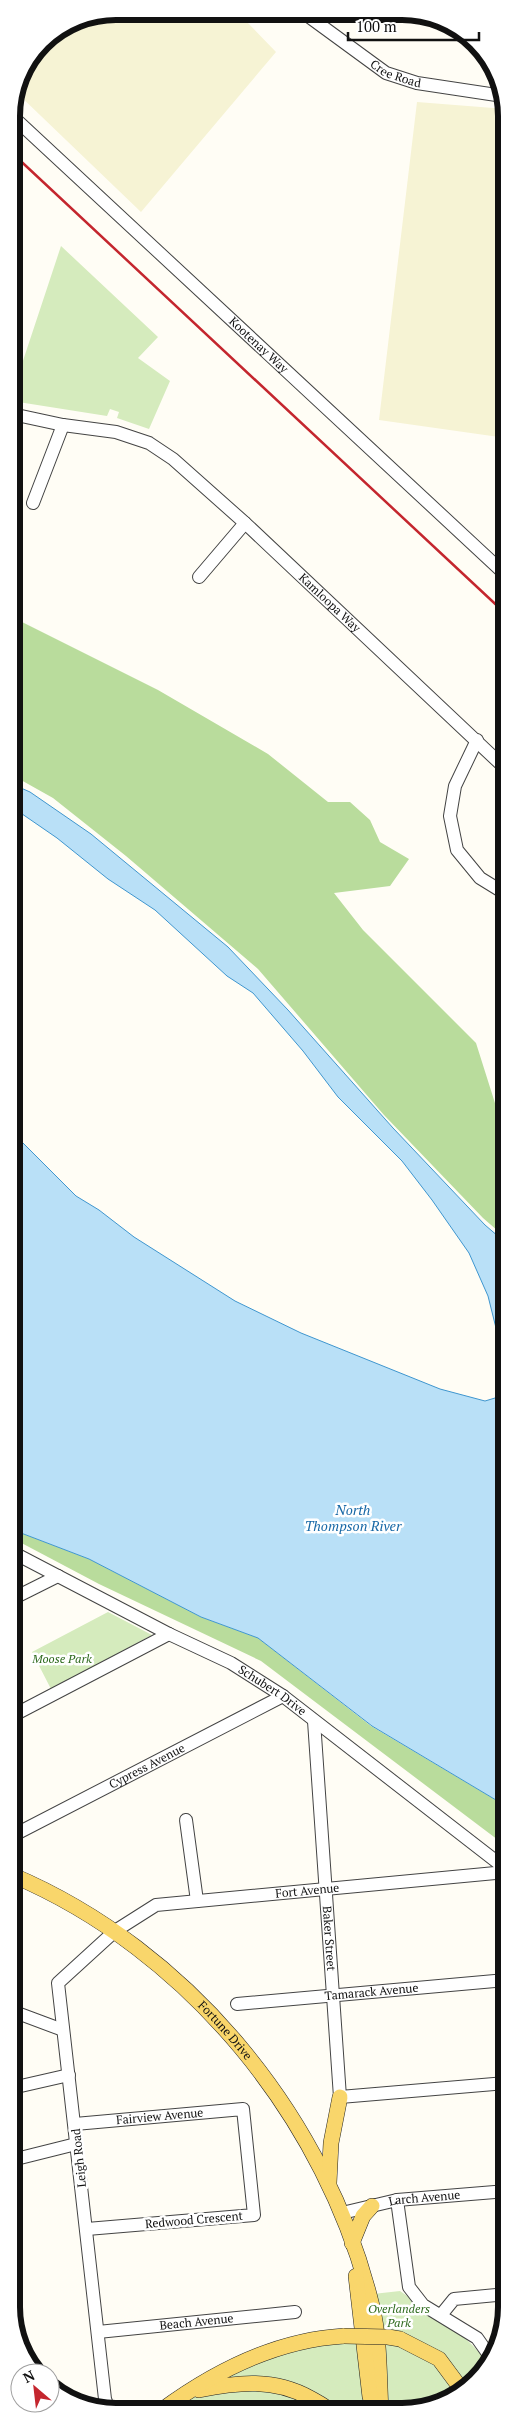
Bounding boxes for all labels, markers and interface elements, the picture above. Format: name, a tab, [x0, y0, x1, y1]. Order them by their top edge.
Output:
scale bar	[348, 10, 479, 42]
text: 100 m	[356, 16, 397, 36]
street label: Cree Road	[368, 56, 422, 91]
street label: Kootenay Way	[226, 313, 292, 377]
street label: Kamloopa Way	[296, 570, 365, 636]
water label: North Thompson River	[305, 1500, 402, 1535]
park label: Moose Park	[31, 1651, 92, 1666]
street label: Schubert Drive	[236, 1662, 310, 1718]
street label: Cypress Avenue	[106, 1740, 187, 1792]
street label: Fort Avenue	[275, 1880, 340, 1901]
street label: Baker Street	[320, 1905, 339, 1972]
street label: Tamarack Avenue	[324, 1980, 419, 2003]
street label: Fortune Drive	[195, 1998, 256, 2063]
street label: Fairview Avenue	[115, 2105, 204, 2127]
street label: Leigh Road	[68, 2127, 89, 2188]
street label: Larch Avenue	[387, 2187, 461, 2209]
street label: Redwood Crescent	[144, 2208, 244, 2231]
park label: Overlanders Park	[368, 2301, 430, 2330]
street label: Beach Avenue	[159, 2310, 234, 2333]
north arrow	[10, 2363, 60, 2413]
text: N	[20, 2365, 38, 2387]

